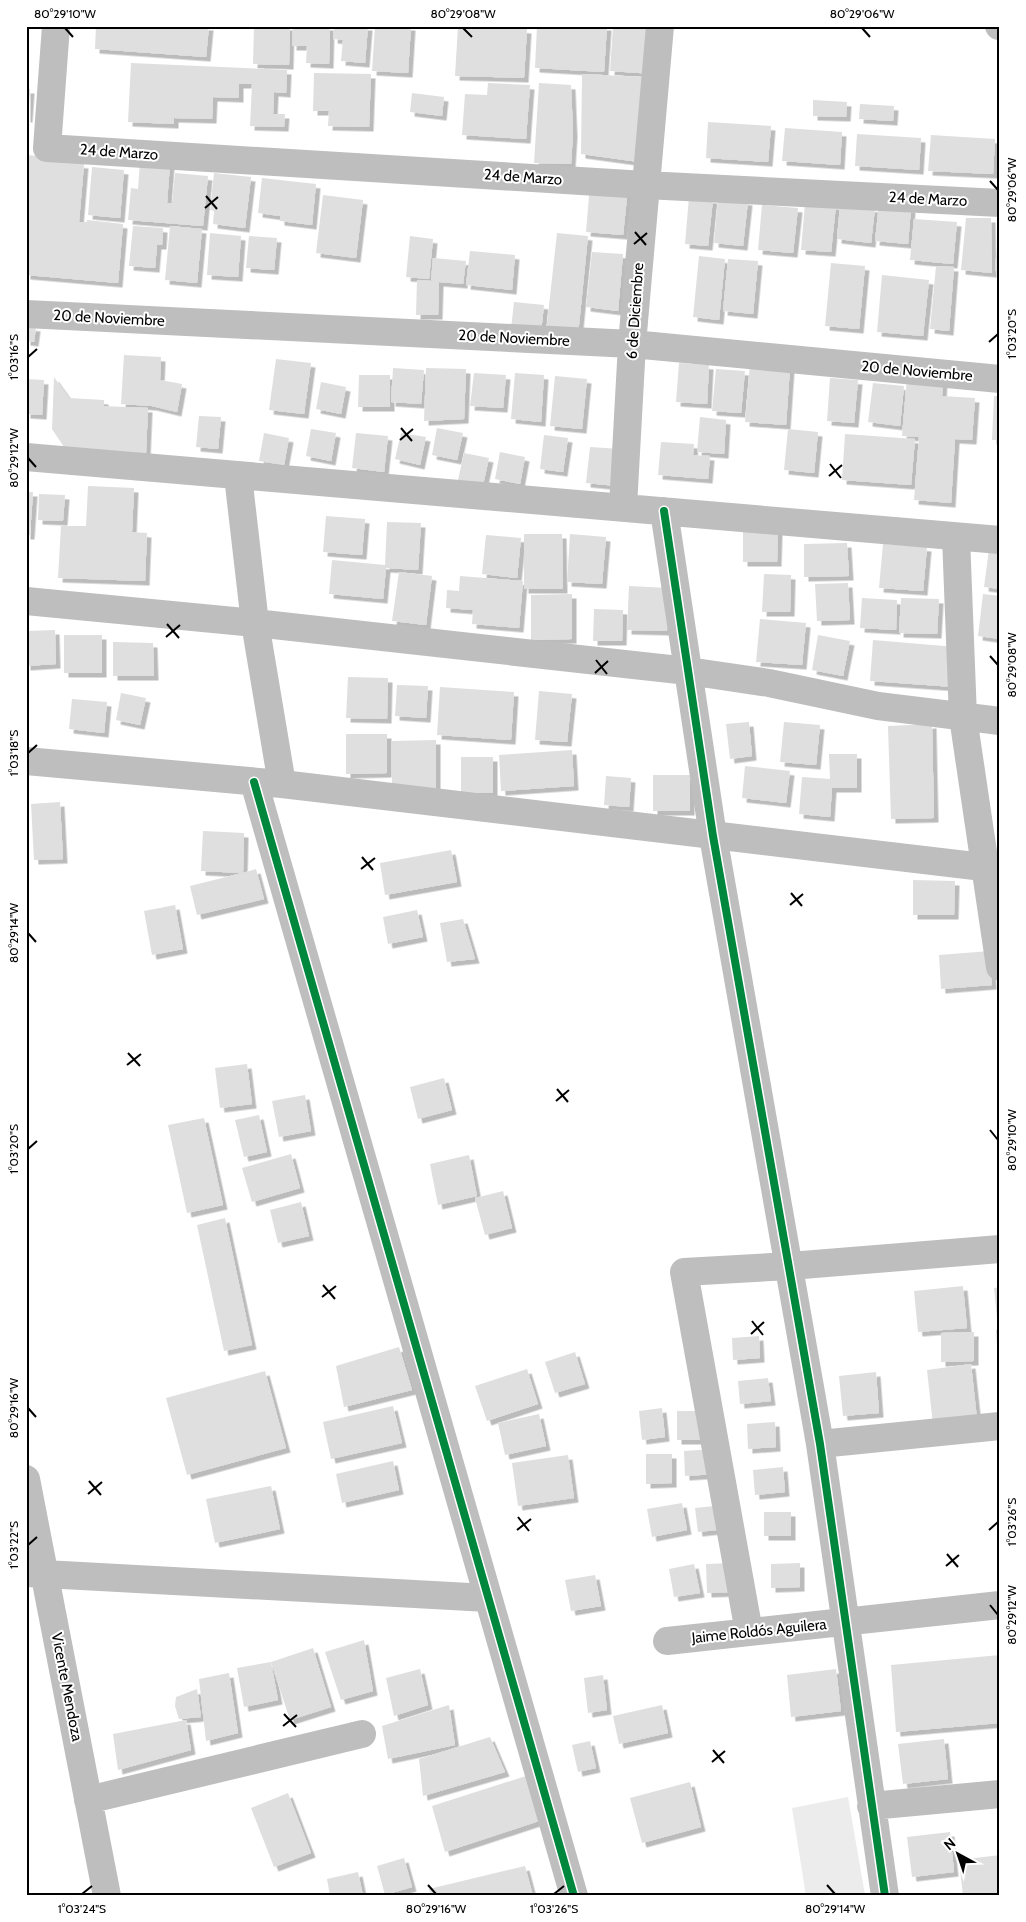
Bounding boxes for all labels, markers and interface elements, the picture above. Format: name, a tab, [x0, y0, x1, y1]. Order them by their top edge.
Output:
text: 80°29'10"W	[34, 6, 97, 21]
text: 80°29'08"W	[430, 6, 496, 21]
text: 80°29'06"W	[830, 6, 895, 21]
street label: 24 de Marzo	[79, 140, 159, 164]
text: 80°29'06"W	[1004, 157, 1019, 222]
street label: 24 de Marzo	[483, 165, 563, 189]
street label: 24 de Marzo	[888, 188, 968, 210]
street label: 6 de Diciembre	[623, 262, 647, 360]
street label: 20 de Noviembre	[53, 306, 165, 330]
text: 1°03'20"S	[1004, 309, 1019, 359]
street label: 20 de Noviembre	[458, 326, 570, 350]
text: 1°03'16"S	[6, 334, 21, 380]
street label: 20 de Noviembre	[861, 357, 974, 385]
text: 80°29'12"W	[6, 427, 21, 488]
text: 80°29'08"W	[1004, 632, 1019, 698]
text: 1°03'18"S	[6, 730, 21, 776]
text: 80°29'14"W	[6, 902, 21, 963]
text: 80°29'10"W	[1004, 1108, 1019, 1171]
text: 1°03'20"S	[6, 1124, 21, 1174]
text: 80°29'16"W	[6, 1377, 21, 1438]
text: 1°03'26"S	[1004, 1498, 1019, 1546]
text: 1°03'22"S	[6, 1521, 21, 1569]
text: 80°29'12"W	[1004, 1584, 1019, 1645]
street label: Jaime Roldós Aguilera	[690, 1615, 828, 1647]
street label: Vicente Mendoza	[48, 1631, 87, 1744]
north arrow	[934, 1830, 984, 1880]
text: N	[940, 1834, 959, 1854]
text: 1°03'24"S	[58, 1901, 106, 1916]
text: 80°29'16"W	[406, 1901, 467, 1916]
text: 1°03'26"S	[530, 1901, 578, 1916]
text: 80°29'14"W	[805, 1901, 866, 1916]

